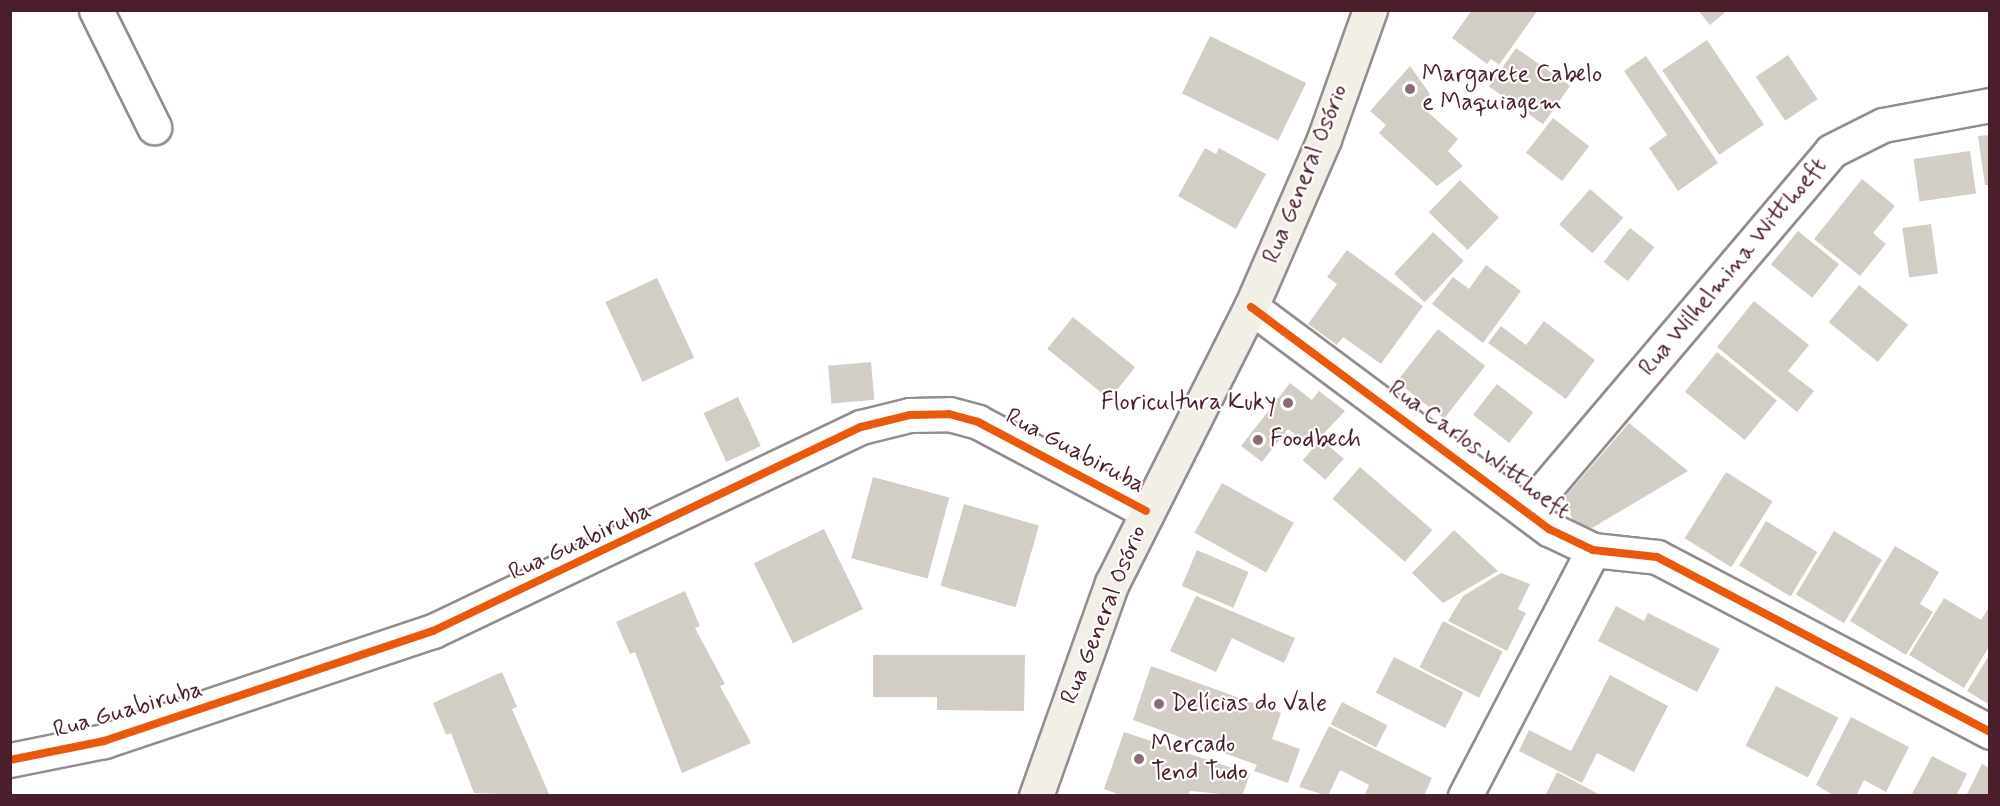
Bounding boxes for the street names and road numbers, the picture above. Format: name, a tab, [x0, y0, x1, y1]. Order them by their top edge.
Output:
street label: Rua General Osório	[1256, 79, 1356, 269]
street label: Rua Wilhelmina Witthoeft	[1634, 153, 1832, 381]
street label: Rua Carlos Witthoeft	[1382, 374, 1576, 526]
street label: Rua Guabiruba	[1003, 404, 1147, 498]
street label: Rua Guabiruba	[507, 498, 653, 586]
street label: Rua General Osório	[1054, 520, 1154, 710]
street label: Rua Guabiruba	[53, 676, 203, 744]

